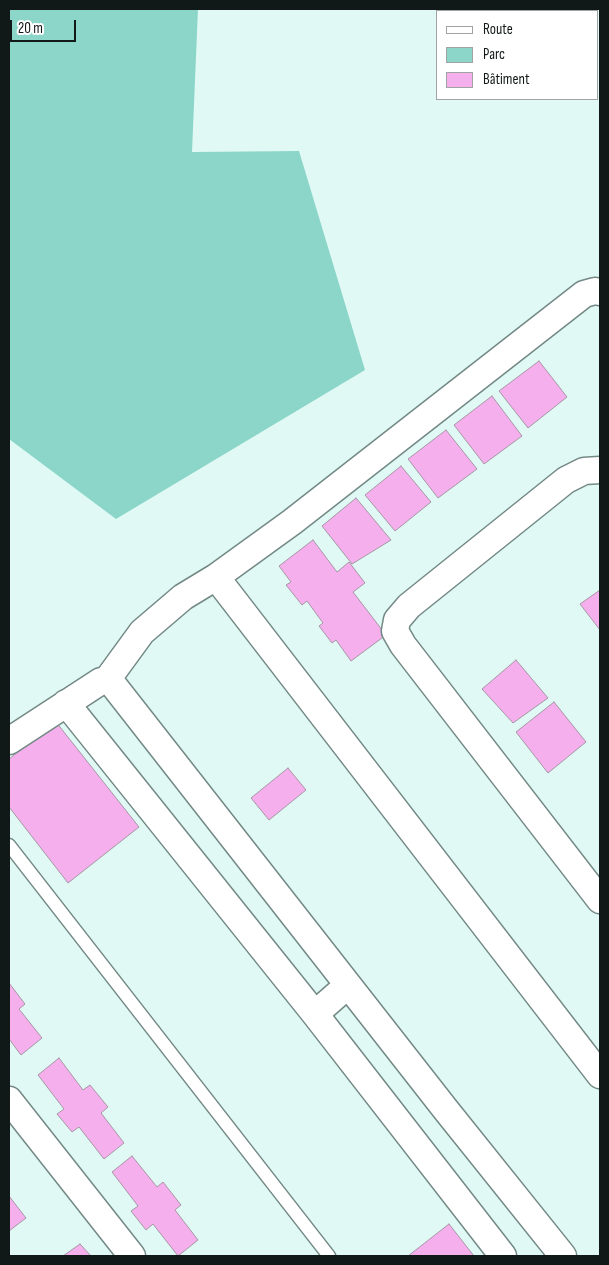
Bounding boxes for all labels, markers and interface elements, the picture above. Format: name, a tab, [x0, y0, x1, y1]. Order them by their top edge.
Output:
scale bar	[12, 10, 79, 42]
legend	[436, 10, 599, 100]
text: 20 m	[18, 19, 43, 38]
text: Route	[483, 20, 513, 39]
text: Parc	[483, 45, 505, 64]
text: Bâtiment	[483, 70, 530, 89]

